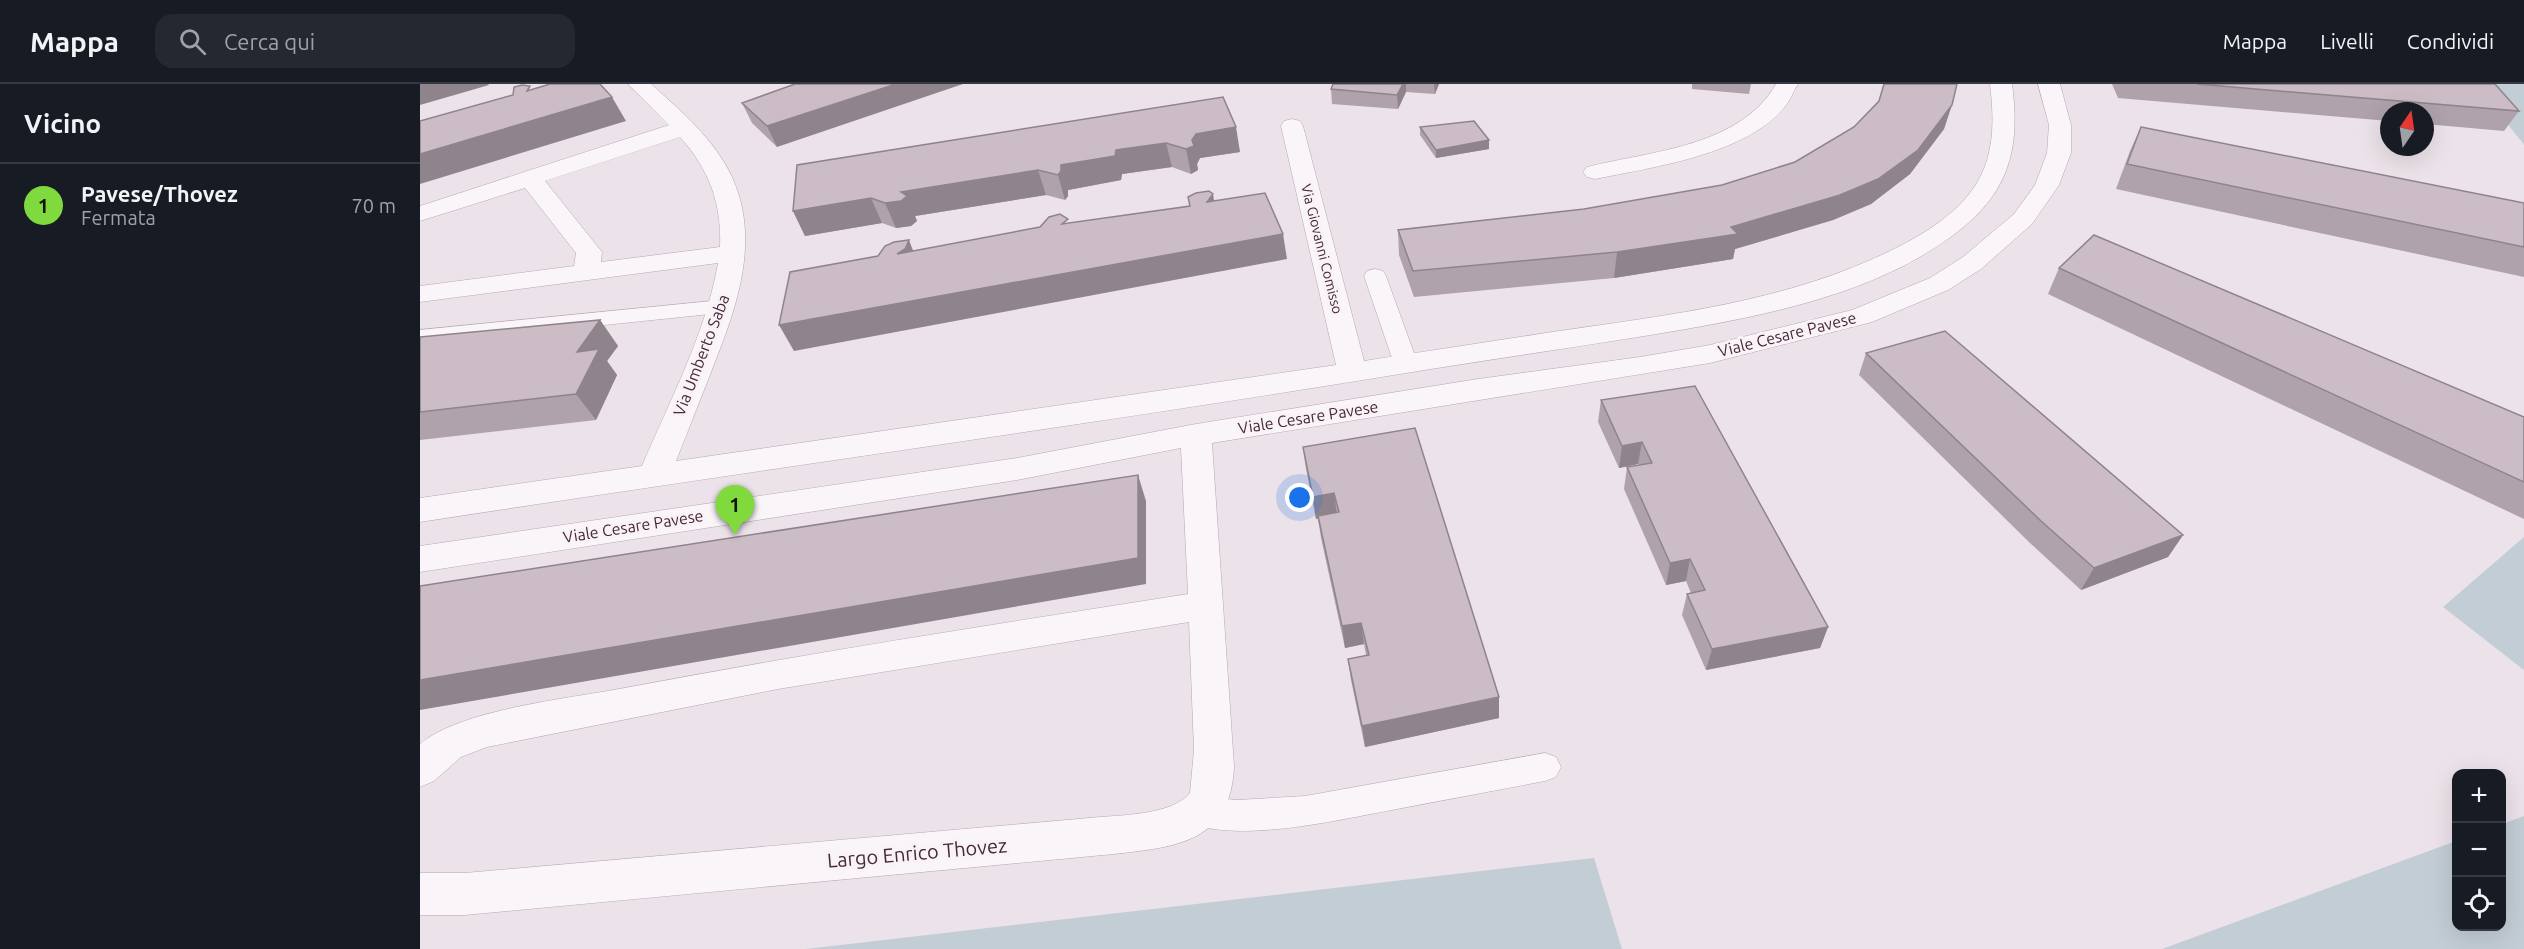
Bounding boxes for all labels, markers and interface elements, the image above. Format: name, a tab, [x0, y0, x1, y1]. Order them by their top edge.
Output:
search box	[155, 14, 575, 68]
icon: search	[176, 25, 209, 58]
text: Mappa	[30, 26, 119, 57]
text: Cerca qui	[224, 29, 315, 54]
text: Mappa	[2223, 29, 2287, 53]
text: Livelli	[2320, 29, 2374, 53]
text: Condividi	[2407, 29, 2494, 53]
north arrow	[2380, 102, 2434, 156]
text: Vicino	[24, 109, 101, 138]
text: Pavese/Thovez	[81, 181, 238, 206]
street label: Via Giovanni Comisso	[1298, 182, 1346, 316]
text: 1	[38, 194, 49, 217]
text: 70 m	[352, 194, 396, 217]
text: Fermata	[81, 206, 156, 229]
street label: Via Umberto Saba	[669, 292, 733, 418]
street label: Viale Cesare Pavese	[1716, 308, 1858, 360]
street label: Viale Cesare Pavese	[1237, 397, 1379, 437]
your location	[1285, 483, 1314, 512]
pin: 1	[716, 486, 754, 535]
street label: Viale Cesare Pavese	[562, 506, 704, 546]
map controls	[2452, 769, 2506, 931]
button: +	[2452, 769, 2506, 823]
button: −	[2452, 823, 2506, 877]
street label: Largo Enrico Thovez	[826, 833, 1008, 872]
button: locate	[2452, 877, 2506, 931]

